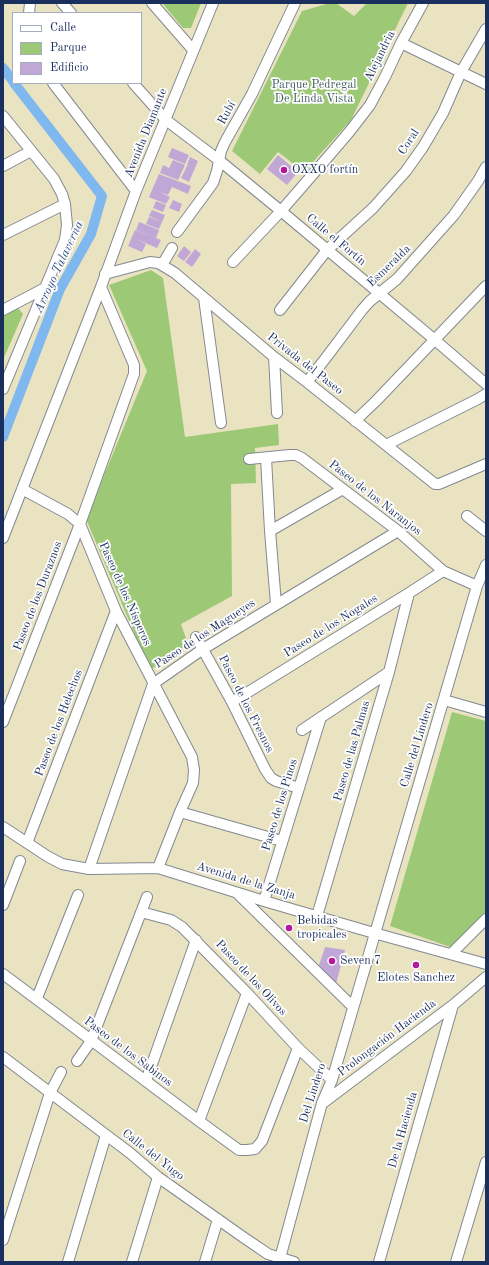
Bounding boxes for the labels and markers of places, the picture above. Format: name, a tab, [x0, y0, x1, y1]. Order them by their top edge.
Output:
place label: OXXO fortín	[292, 163, 358, 177]
marker: OXXO fortín	[279, 165, 289, 175]
place label: Bebidas tropicales	[297, 914, 347, 942]
marker: Bebidas tropicales	[284, 923, 294, 933]
place label: Seven 7	[340, 954, 381, 968]
marker: Seven 7	[327, 956, 337, 966]
marker: Elotes Sanchez	[411, 960, 421, 970]
place label: Elotes Sanchez	[377, 971, 455, 985]

